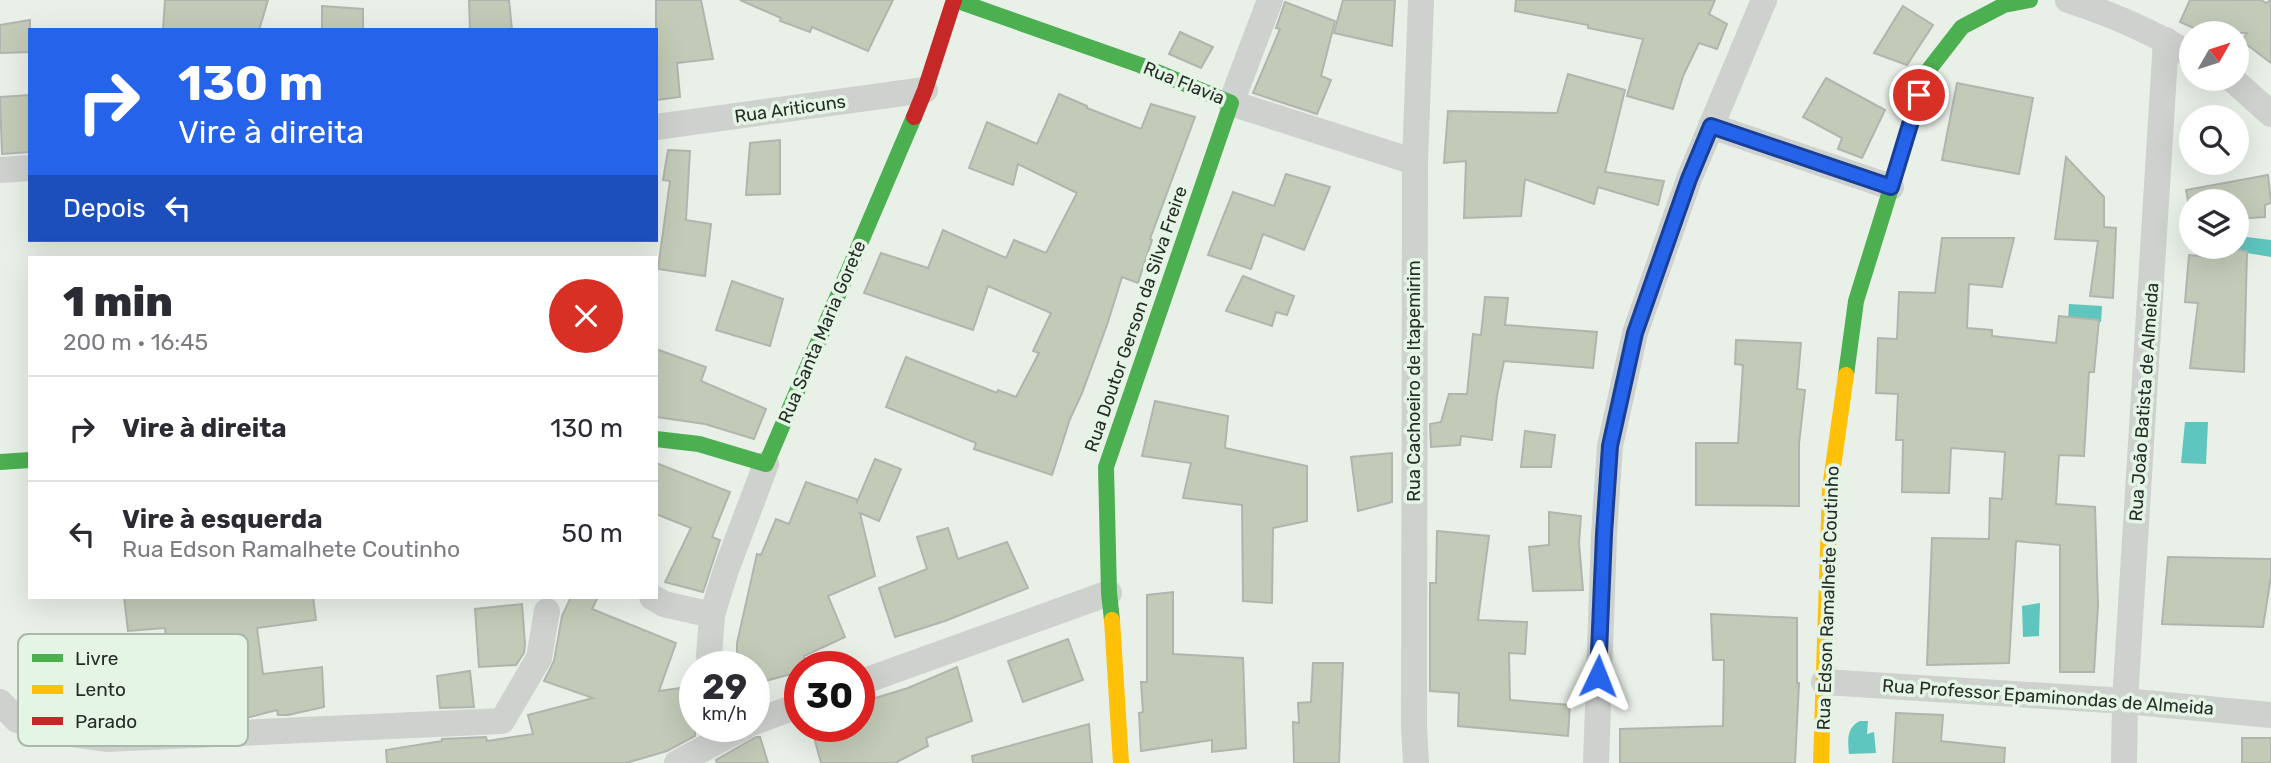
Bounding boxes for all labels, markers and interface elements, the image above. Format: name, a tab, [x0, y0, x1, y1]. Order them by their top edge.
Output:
north arrow	[2179, 21, 2249, 91]
map controls	[2179, 21, 2249, 259]
text: 130 m	[178, 54, 323, 112]
icon: right	[63, 56, 154, 147]
street label: Rua Flavia	[1140, 57, 1228, 109]
pin	[1889, 65, 1949, 125]
icon: arrive	[1900, 76, 1938, 114]
street label: Rua Ariticuns	[733, 90, 847, 128]
button: search	[2179, 105, 2249, 175]
text: Vire à direita	[178, 113, 364, 151]
street label: Rua Doutor Gerson da Silva Freire	[1080, 183, 1192, 455]
icon: left	[159, 189, 197, 227]
button: layers	[2179, 189, 2249, 259]
text: Depois	[63, 193, 145, 224]
street label: Rua Santa Maria Gorete	[773, 237, 871, 427]
street label: Rua Cachoeiro de Itapemirim	[1403, 260, 1425, 502]
text: 1 min	[63, 277, 173, 327]
button: close	[549, 279, 623, 353]
street label: Rua João Batista de Almeida	[2125, 282, 2163, 522]
text: 200 m · 16:45	[63, 328, 208, 356]
icon: right	[63, 410, 101, 448]
text: Vire à direita	[122, 413, 287, 444]
text: 130 m	[550, 413, 623, 444]
street label: Rua Edson Ramalhete Coutinho	[1812, 465, 1844, 731]
text: Vire à esquerda	[122, 504, 323, 535]
icon: left	[63, 515, 101, 553]
text: 50 m	[562, 518, 623, 549]
text: Rua Edson Ramalhete Coutinho	[122, 535, 460, 563]
legend	[18, 634, 248, 746]
position arrow	[1561, 639, 1635, 713]
text: Livre	[75, 647, 119, 670]
speed limit sign: 30	[784, 651, 875, 742]
text: 29	[702, 666, 747, 708]
street label: Rua Professor Epaminondas de Almeida	[1881, 674, 2215, 720]
text: Lento	[75, 678, 126, 701]
text: km/h	[702, 703, 747, 725]
text: Parado	[75, 710, 137, 733]

